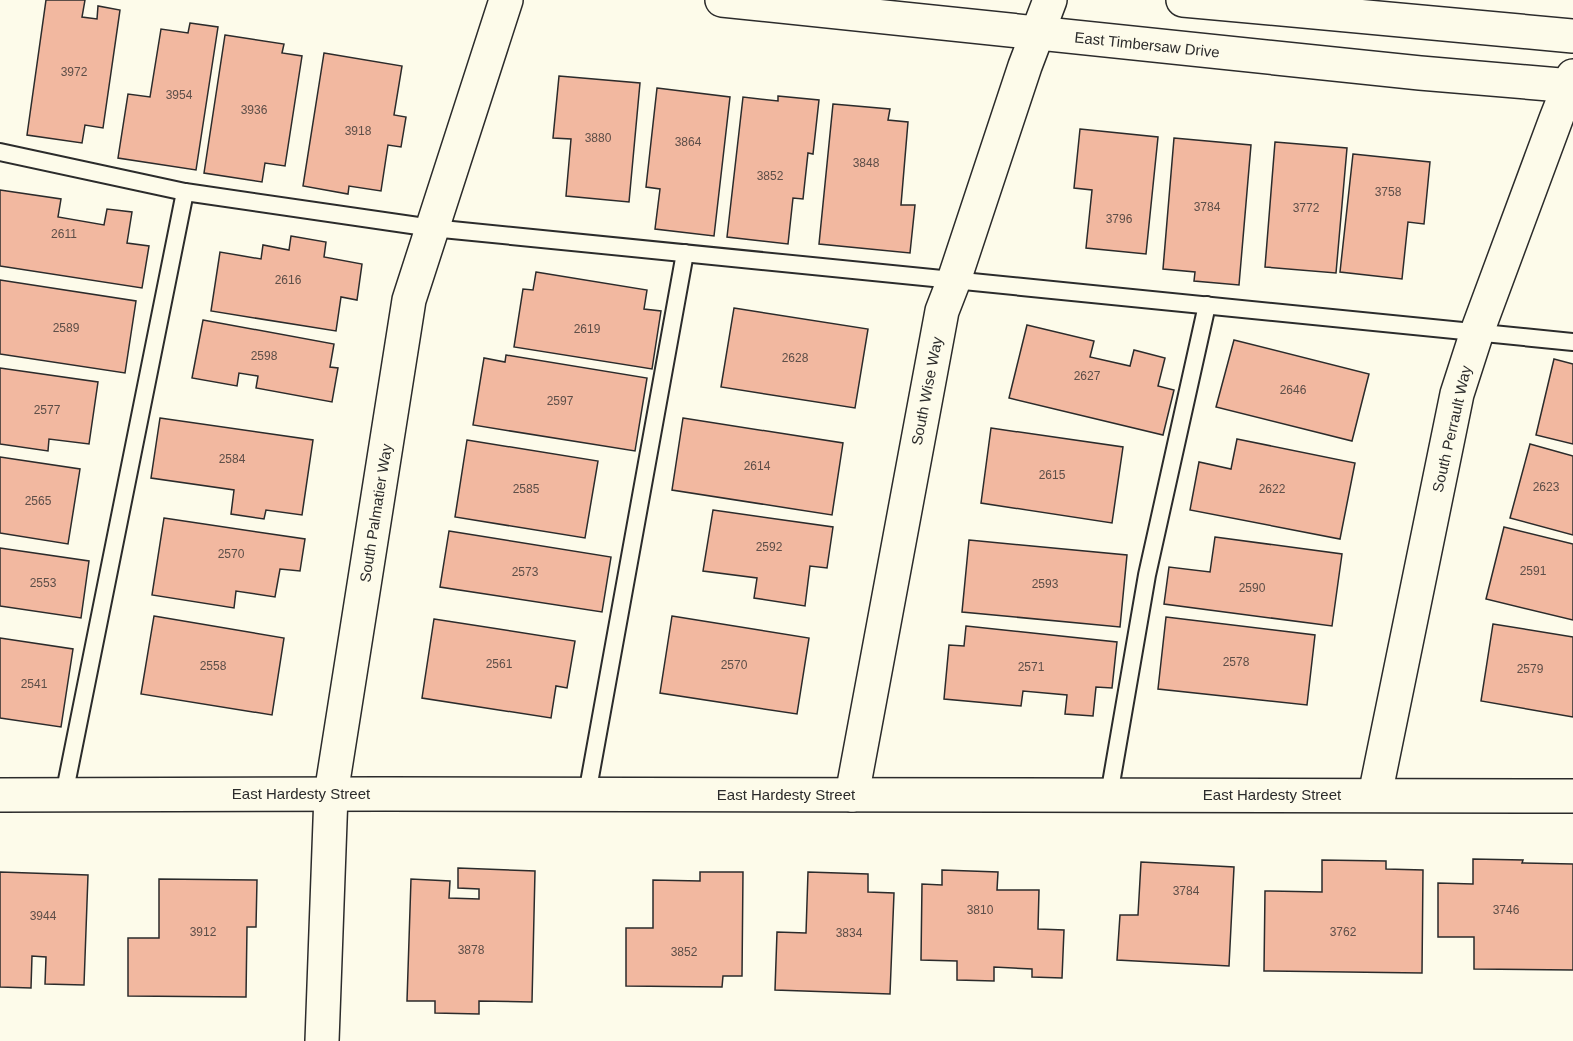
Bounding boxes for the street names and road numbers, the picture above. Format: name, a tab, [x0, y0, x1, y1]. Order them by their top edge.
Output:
street label: East Timbersaw Drive	[1074, 28, 1220, 61]
street label: South Wise Way	[908, 335, 945, 447]
street label: South Perrault Way	[1429, 363, 1474, 494]
street label: South Palmatier Way	[356, 442, 395, 584]
street label: East Hardesty Street	[232, 785, 371, 802]
street label: East Hardesty Street	[717, 786, 856, 803]
street label: East Hardesty Street	[1203, 786, 1342, 803]

